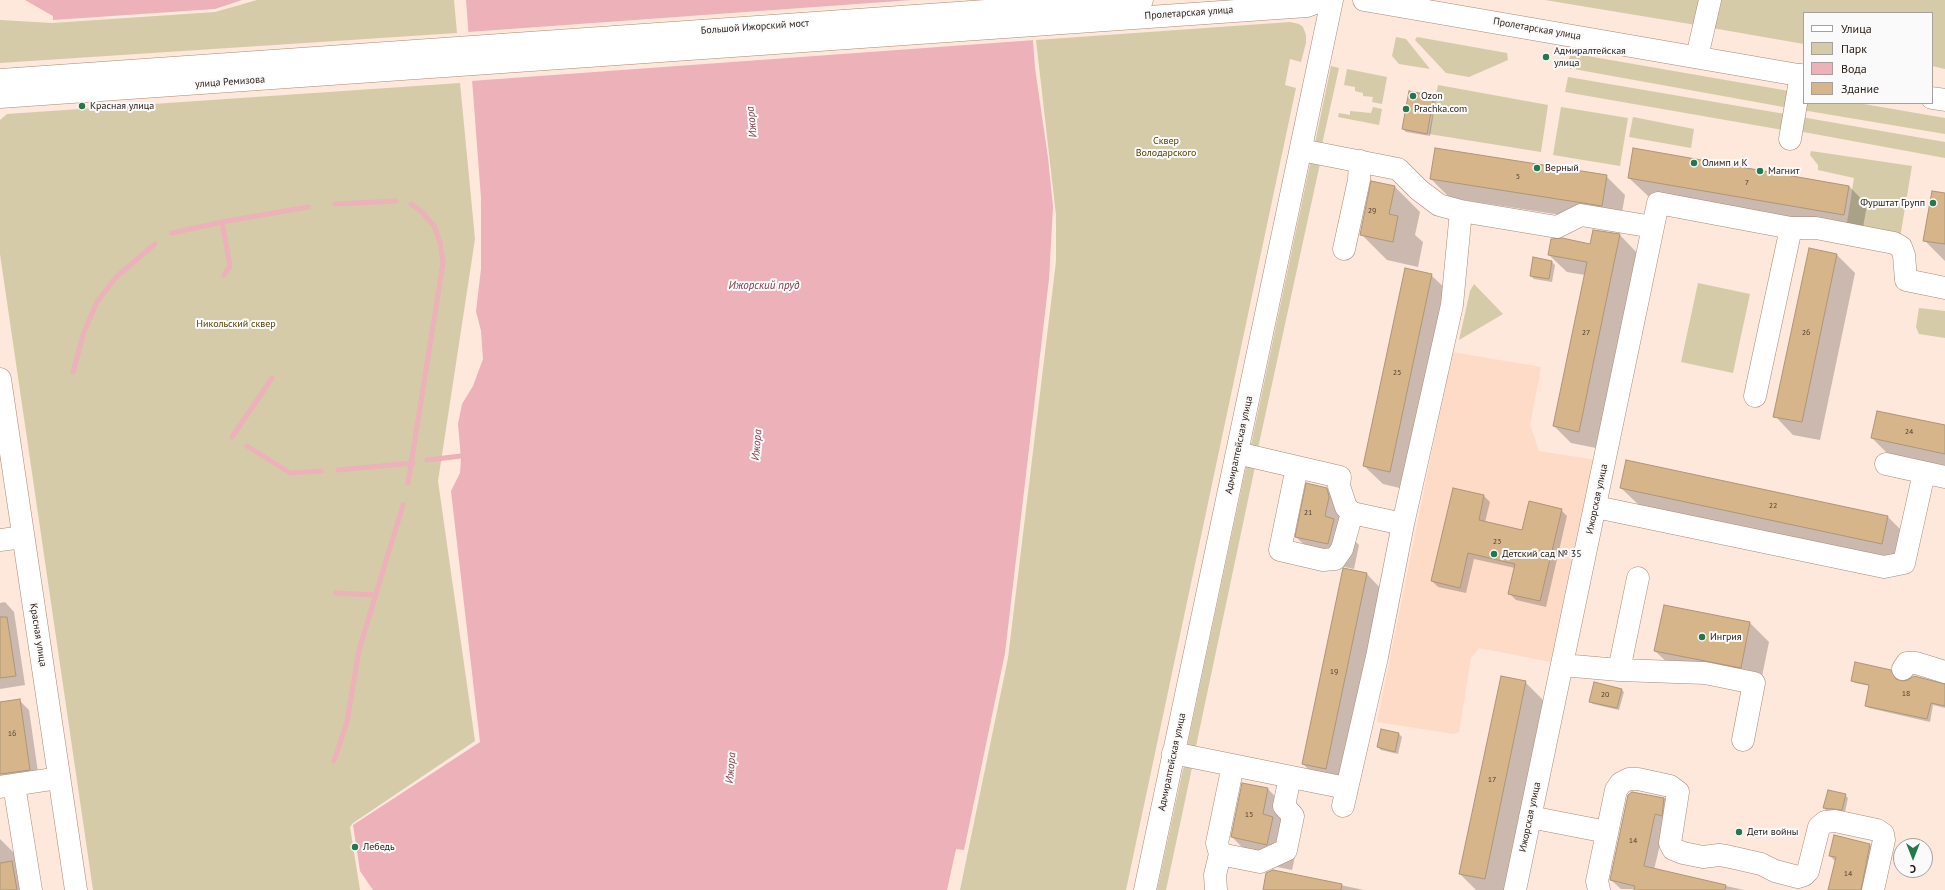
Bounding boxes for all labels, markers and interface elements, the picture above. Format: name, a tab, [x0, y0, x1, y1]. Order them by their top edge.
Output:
street label: Пролетарская улица	[1144, 4, 1234, 22]
legend	[1803, 12, 1933, 104]
street label: Пролетарская улица	[1492, 15, 1582, 43]
street label: Большой Ижорский мост	[700, 17, 810, 37]
text: Улица	[1841, 21, 1872, 36]
text: Парк	[1841, 41, 1867, 56]
place label: Адмиралтейская улица	[1554, 45, 1626, 68]
marker: Адмиралтейская улица	[1541, 52, 1551, 62]
text: Вода	[1841, 61, 1867, 76]
street label: улица Ремизова	[195, 74, 265, 90]
text: Здание	[1841, 81, 1879, 96]
place label: Ozon	[1421, 90, 1443, 102]
marker: Ozon	[1408, 91, 1418, 101]
place label: Красная улица	[90, 100, 154, 112]
marker: Красная улица	[77, 101, 87, 111]
place label: Prachka.com	[1414, 103, 1467, 115]
marker: Prachka.com	[1401, 104, 1411, 114]
water label: Ижора	[744, 106, 760, 138]
park label: Сквер Володарского	[1136, 135, 1196, 158]
place label: Олимп и К	[1702, 157, 1748, 169]
marker: Олимп и К	[1689, 158, 1699, 168]
place label: Верный	[1545, 162, 1579, 174]
marker: Верный	[1532, 163, 1542, 173]
place label: Магнит	[1768, 165, 1799, 177]
marker: Магнит	[1755, 166, 1765, 176]
house number: 5	[1516, 172, 1520, 182]
house number: 7	[1745, 178, 1749, 188]
place label: Фурштат Групп	[1860, 197, 1925, 209]
marker: Фурштат Групп	[1928, 198, 1938, 208]
house number: 29	[1368, 206, 1376, 216]
water label: Ижорский пруд	[729, 279, 799, 293]
park label: Никольский сквер	[196, 318, 276, 330]
house number: 27	[1582, 328, 1590, 338]
house number: 26	[1802, 328, 1810, 338]
house number: 25	[1393, 368, 1401, 378]
street label: Адмиралтейская улица	[1223, 395, 1255, 495]
house number: 24	[1905, 427, 1913, 437]
water label: Ижора	[749, 429, 765, 461]
street label: Ижорская улица	[1584, 463, 1610, 535]
house number: 22	[1769, 501, 1777, 511]
house number: 21	[1304, 508, 1312, 518]
house number: 23	[1493, 537, 1501, 547]
place label: Детский сад № 35	[1502, 548, 1582, 560]
marker: Детский сад № 35	[1489, 549, 1499, 559]
street label: Красная улица	[27, 602, 49, 668]
place label: Ингрия	[1710, 631, 1742, 643]
marker: Ингрия	[1697, 632, 1707, 642]
house number: 19	[1330, 667, 1338, 677]
house number: 18	[1902, 689, 1910, 699]
house number: 20	[1601, 690, 1609, 700]
street label: Адмиралтейская улица	[1156, 712, 1188, 812]
house number: 16	[8, 729, 16, 739]
water label: Ижора	[723, 752, 739, 784]
house number: 17	[1488, 775, 1496, 785]
street label: Ижорская улица	[1517, 781, 1543, 853]
house number: 15	[1245, 810, 1253, 820]
place label: Дети войны	[1747, 826, 1798, 838]
marker: Дети войны	[1734, 827, 1744, 837]
house number: 14	[1629, 836, 1637, 846]
north arrow	[1893, 838, 1933, 878]
place label: Лебедь	[363, 841, 395, 853]
marker: Лебедь	[350, 842, 360, 852]
text: С	[1910, 862, 1916, 876]
house number: 14	[1844, 869, 1852, 879]

